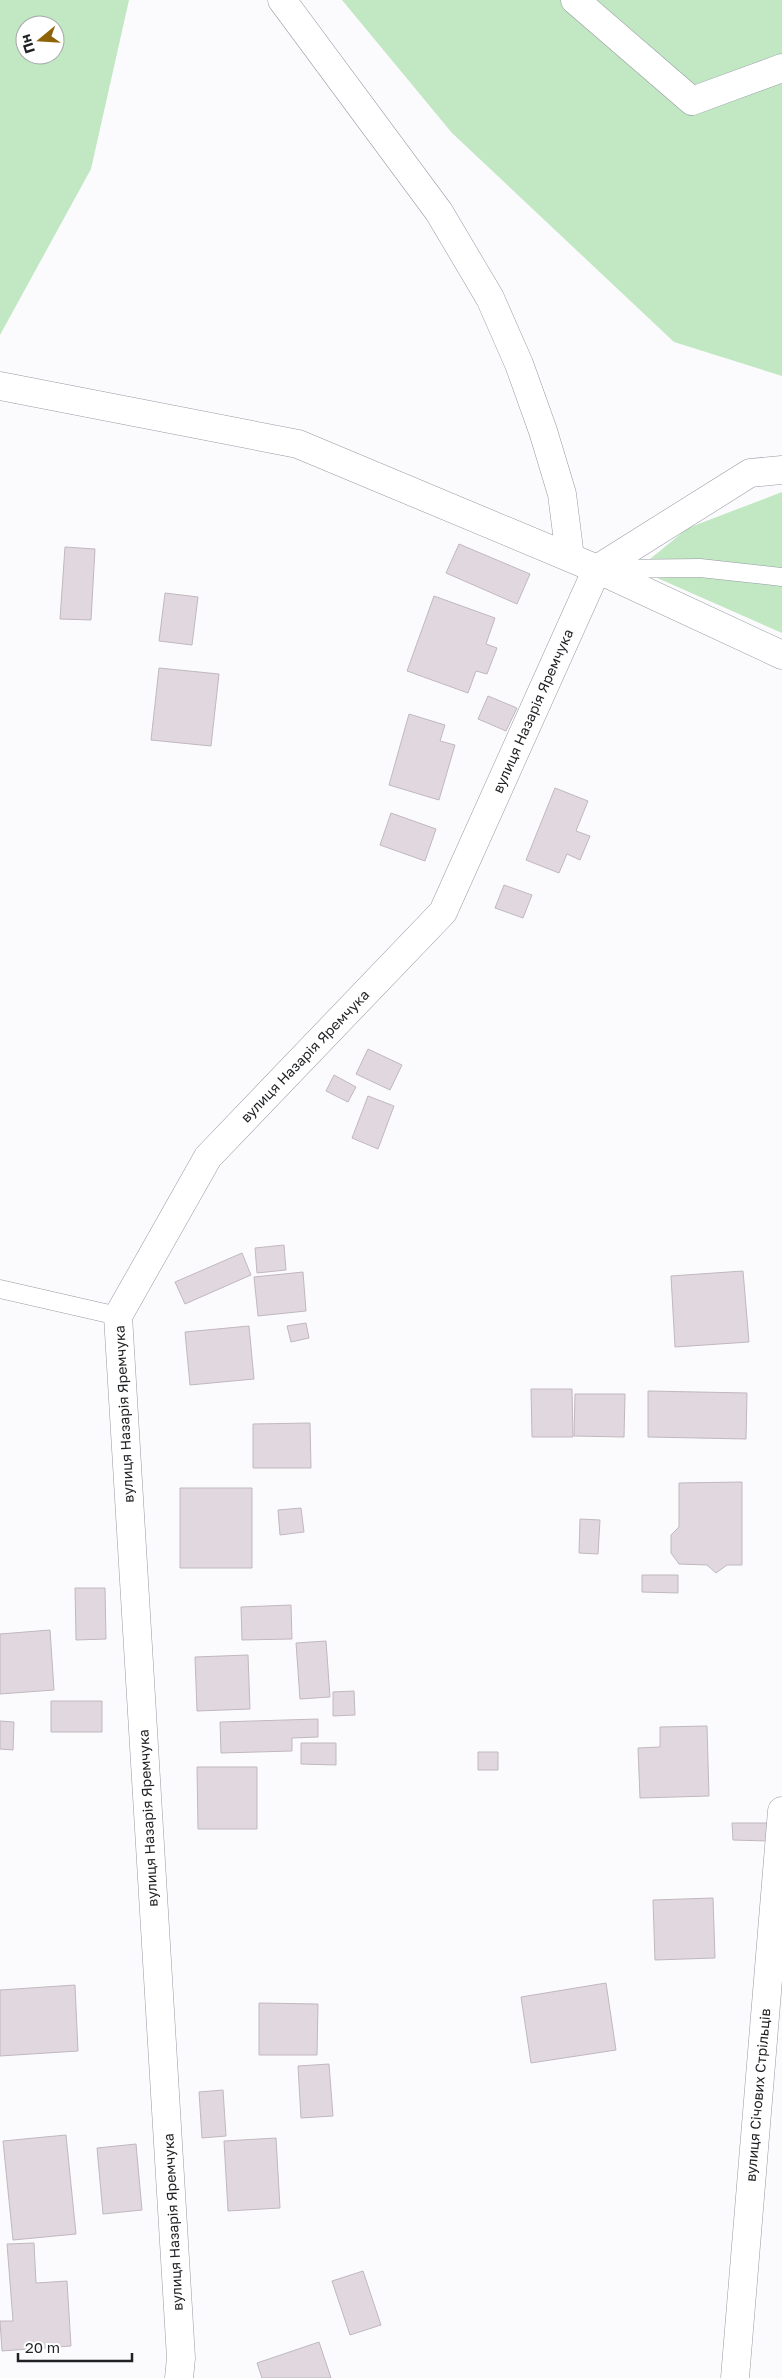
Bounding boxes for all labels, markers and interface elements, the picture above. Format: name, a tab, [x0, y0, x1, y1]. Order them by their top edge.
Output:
north arrow	[15, 15, 65, 65]
text: Пн	[16, 32, 38, 56]
street label: вулиця Назарія Яремчука	[489, 626, 576, 795]
street label: вулиця Назарія Яремчука	[237, 986, 372, 1125]
street label: вулиця Назарія Яремчука	[110, 1325, 137, 1503]
street label: вулиця Назарія Яремчука	[134, 1729, 161, 1907]
street label: вулиця Січових Стрільців	[741, 2007, 774, 2182]
street label: вулиця Назарія Яремчука	[159, 2133, 186, 2311]
scale bar	[18, 2330, 131, 2362]
text: 20 m	[25, 2338, 60, 2356]

